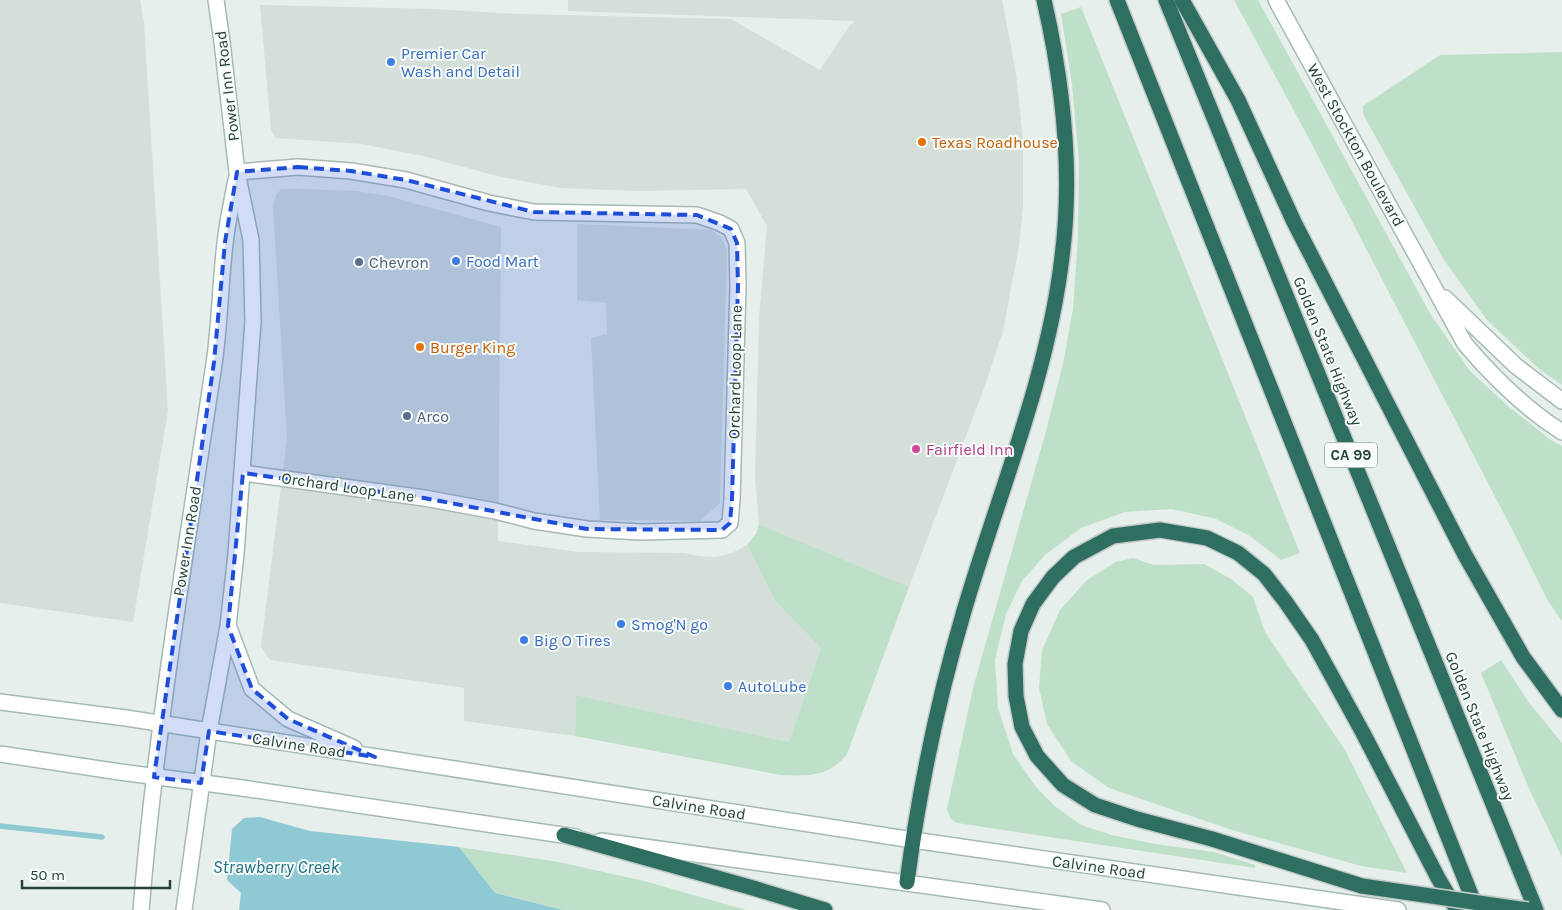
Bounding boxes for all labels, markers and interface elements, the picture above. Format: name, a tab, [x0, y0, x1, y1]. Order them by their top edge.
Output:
street label: Power Inn Road	[211, 30, 243, 142]
place label: Premier Car Wash and Detail	[401, 44, 520, 81]
marker: Premier Car Wash and Detail	[385, 56, 397, 68]
street label: West Stockton Boulevard	[1303, 60, 1409, 230]
place label: Texas Roadhouse	[932, 133, 1058, 152]
marker: Texas Roadhouse	[916, 136, 928, 148]
place label: Food Mart	[466, 252, 539, 271]
place label: Chevron	[369, 253, 429, 272]
marker: Food Mart	[450, 255, 462, 267]
marker: Chevron	[353, 256, 365, 268]
street label: Golden State Highway	[1289, 274, 1367, 429]
street label: Orchard Loop Lane	[724, 305, 746, 439]
place label: Burger King	[430, 338, 515, 357]
marker: Burger King	[414, 341, 426, 353]
place label: Arco	[417, 407, 449, 426]
marker: Arco	[401, 410, 413, 422]
place label: Fairfield Inn	[926, 440, 1013, 459]
road number: CA 99	[1325, 442, 1377, 468]
marker: Fairfield Inn	[910, 443, 922, 455]
street label: Orchard Loop Lane	[280, 468, 416, 506]
street label: Power Inn Road	[169, 484, 205, 598]
place label: Smog'N go	[631, 615, 708, 634]
marker: Smog'N go	[615, 618, 627, 630]
place label: Big O Tires	[534, 631, 611, 650]
marker: Big O Tires	[518, 634, 530, 646]
street label: Golden State Highway	[1441, 649, 1519, 804]
place label: AutoLube	[738, 677, 807, 696]
marker: AutoLube	[722, 680, 734, 692]
street label: Calvine Road	[251, 728, 347, 762]
street label: Calvine Road	[651, 790, 747, 824]
street label: Calvine Road	[1051, 851, 1147, 883]
water label: Strawberry Creek	[213, 856, 340, 878]
scale bar	[22, 858, 170, 890]
text: 50 m	[30, 866, 65, 884]

